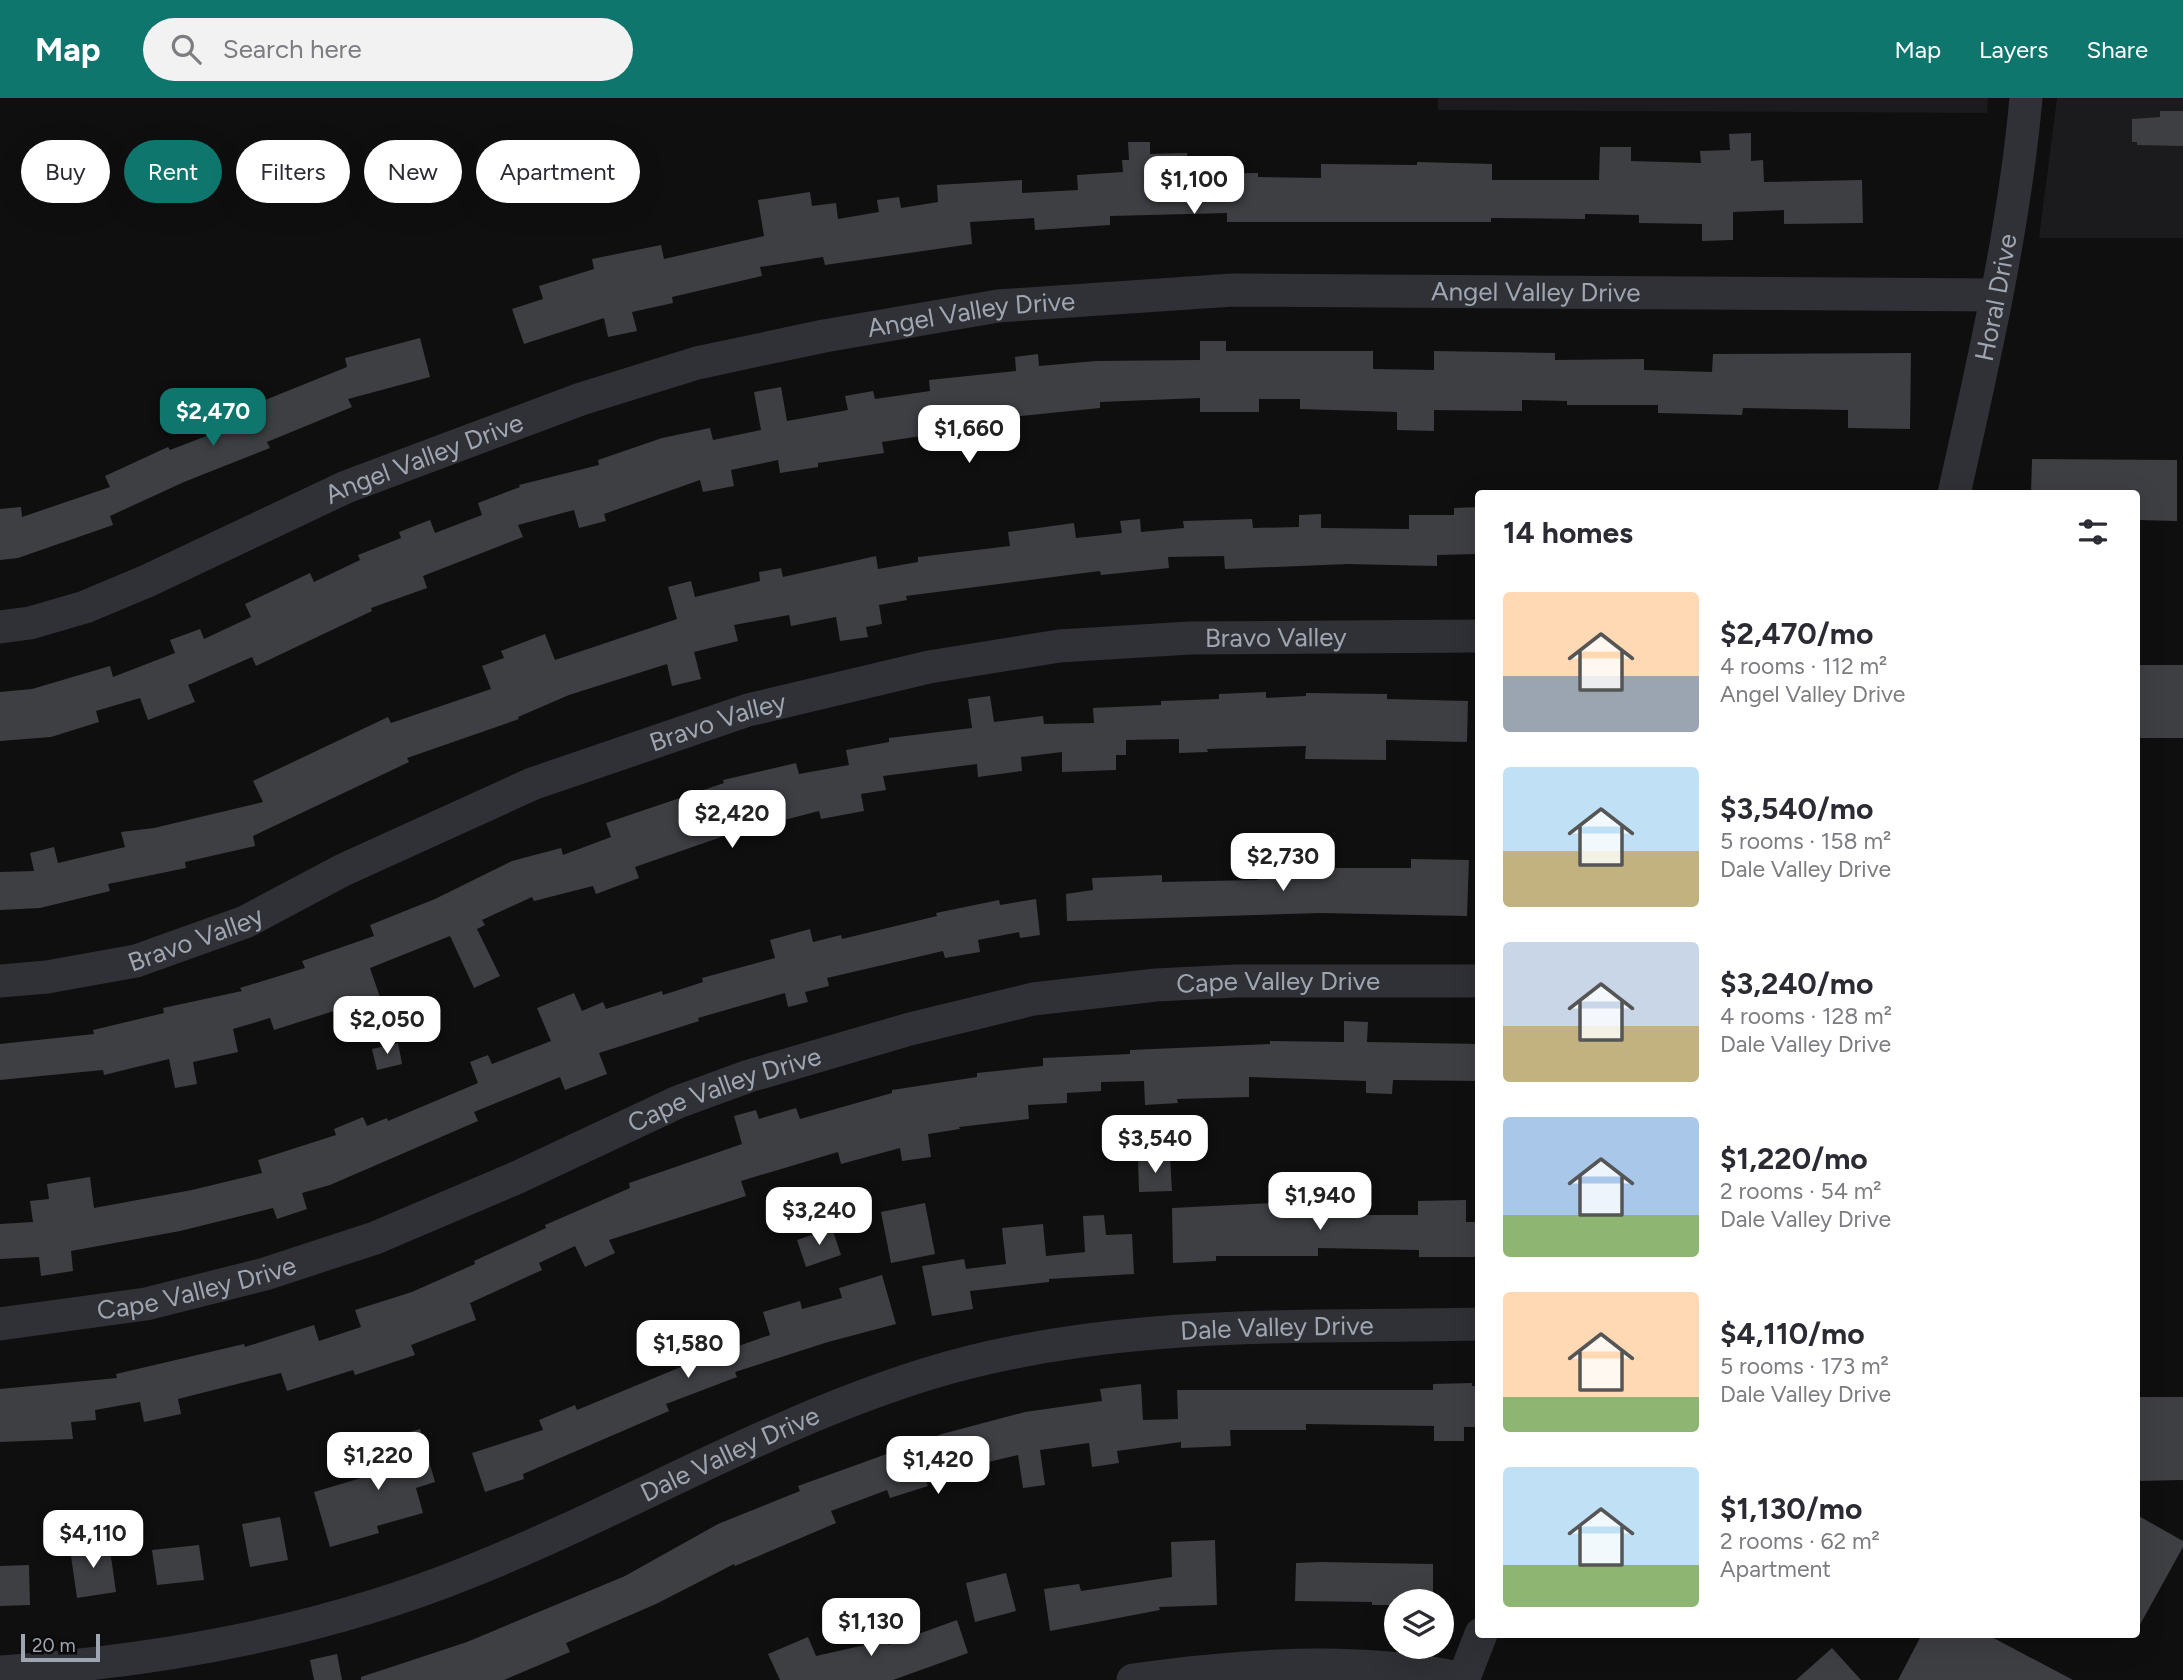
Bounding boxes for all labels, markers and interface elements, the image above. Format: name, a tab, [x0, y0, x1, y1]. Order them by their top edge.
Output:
search box	[143, 18, 633, 81]
text: Map	[35, 30, 101, 69]
icon: search	[167, 30, 205, 68]
text: Search here	[223, 33, 362, 65]
text: Map	[1894, 35, 1941, 64]
text: Layers	[1979, 35, 2048, 64]
text: Share	[2086, 35, 2148, 64]
chip: Buy	[21, 140, 110, 203]
chip: Rent	[124, 140, 222, 203]
chip: Filters	[236, 140, 350, 203]
chip: New	[364, 140, 462, 203]
chip: Apartment	[476, 140, 640, 203]
pin: $1,100	[1137, 156, 1251, 216]
text: $1,100	[1160, 165, 1228, 193]
street label: Horal Drive	[1968, 231, 2024, 364]
street label: Angel Valley Drive	[1431, 275, 1641, 309]
street label: Angel Valley Drive	[865, 285, 1076, 344]
pin: $2,470	[156, 388, 270, 448]
text: $2,470	[176, 397, 250, 425]
street label: Angel Valley Drive	[320, 406, 528, 511]
pin: $1,660	[912, 406, 1026, 465]
text: $1,660	[934, 414, 1004, 442]
icon: filters	[2074, 513, 2112, 551]
text: 14 homes	[1503, 514, 1633, 551]
text: $2,470/mo	[1720, 615, 1873, 652]
icon: home	[1559, 620, 1643, 704]
street label: Bravo Valley	[1205, 621, 1347, 654]
text: 4 rooms · 112 m²	[1720, 652, 1887, 680]
text: Angel Valley Drive	[1720, 680, 1905, 708]
street label: Bravo Valley	[645, 685, 790, 759]
pin: $2,420	[675, 790, 789, 850]
text: $3,540/mo	[1720, 790, 1873, 827]
icon: home	[1559, 795, 1643, 879]
text: $2,420	[695, 799, 769, 827]
text: 5 rooms · 158 m²	[1720, 827, 1891, 855]
pin: $2,730	[1226, 834, 1340, 893]
text: $2,730	[1247, 842, 1319, 870]
text: Dale Valley Drive	[1720, 855, 1891, 883]
street label: Bravo Valley	[124, 899, 269, 979]
street label: Cape Valley Drive	[1175, 965, 1380, 1000]
text: $3,240/mo	[1720, 965, 1873, 1002]
icon: home	[1559, 970, 1643, 1054]
pin: $2,050	[330, 996, 444, 1056]
text: 4 rooms · 128 m²	[1720, 1002, 1892, 1030]
text: $2,050	[349, 1005, 425, 1033]
text: Dale Valley Drive	[1720, 1030, 1891, 1058]
street label: Cape Valley Drive	[622, 1040, 825, 1139]
pin: $3,540	[1098, 1116, 1212, 1175]
text: $3,540	[1118, 1124, 1192, 1152]
text: $1,220/mo	[1720, 1140, 1868, 1177]
icon: home	[1559, 1145, 1643, 1229]
pin: $1,940	[1263, 1172, 1377, 1232]
text: 2 rooms · 54 m²	[1720, 1177, 1882, 1205]
text: $1,940	[1284, 1181, 1356, 1209]
pin: $3,240	[762, 1188, 876, 1247]
text: $3,240	[782, 1196, 856, 1224]
text: Dale Valley Drive	[1720, 1205, 1891, 1233]
street label: Cape Valley Drive	[95, 1249, 300, 1327]
street label: Dale Valley Drive	[1179, 1309, 1374, 1347]
text: $4,110/mo	[1720, 1315, 1865, 1352]
pin: $1,580	[631, 1320, 745, 1380]
icon: home	[1559, 1320, 1643, 1404]
text: $1,580	[653, 1329, 723, 1357]
text: 5 rooms · 173 m²	[1720, 1352, 1889, 1380]
text: Dale Valley Drive	[1720, 1380, 1891, 1408]
street label: Dale Valley Drive	[635, 1399, 824, 1509]
pin: $1,220	[321, 1432, 435, 1492]
pin: $1,420	[881, 1436, 995, 1496]
text: $1,220	[343, 1441, 413, 1469]
text: $1,420	[902, 1445, 974, 1473]
text: $1,130/mo	[1720, 1490, 1862, 1527]
icon: home	[1559, 1495, 1643, 1579]
pin: $4,110	[36, 1510, 150, 1570]
text: $4,110	[59, 1519, 127, 1547]
text: 2 rooms · 62 m²	[1720, 1527, 1880, 1555]
text: Apartment	[1720, 1555, 1831, 1583]
map controls	[1384, 1589, 1454, 1659]
button: layers	[1384, 1589, 1454, 1659]
pin: $1,130	[814, 1598, 928, 1658]
text: $1,130	[838, 1607, 904, 1635]
scale bar	[21, 1631, 100, 1663]
text: 20 m	[32, 1634, 76, 1657]

